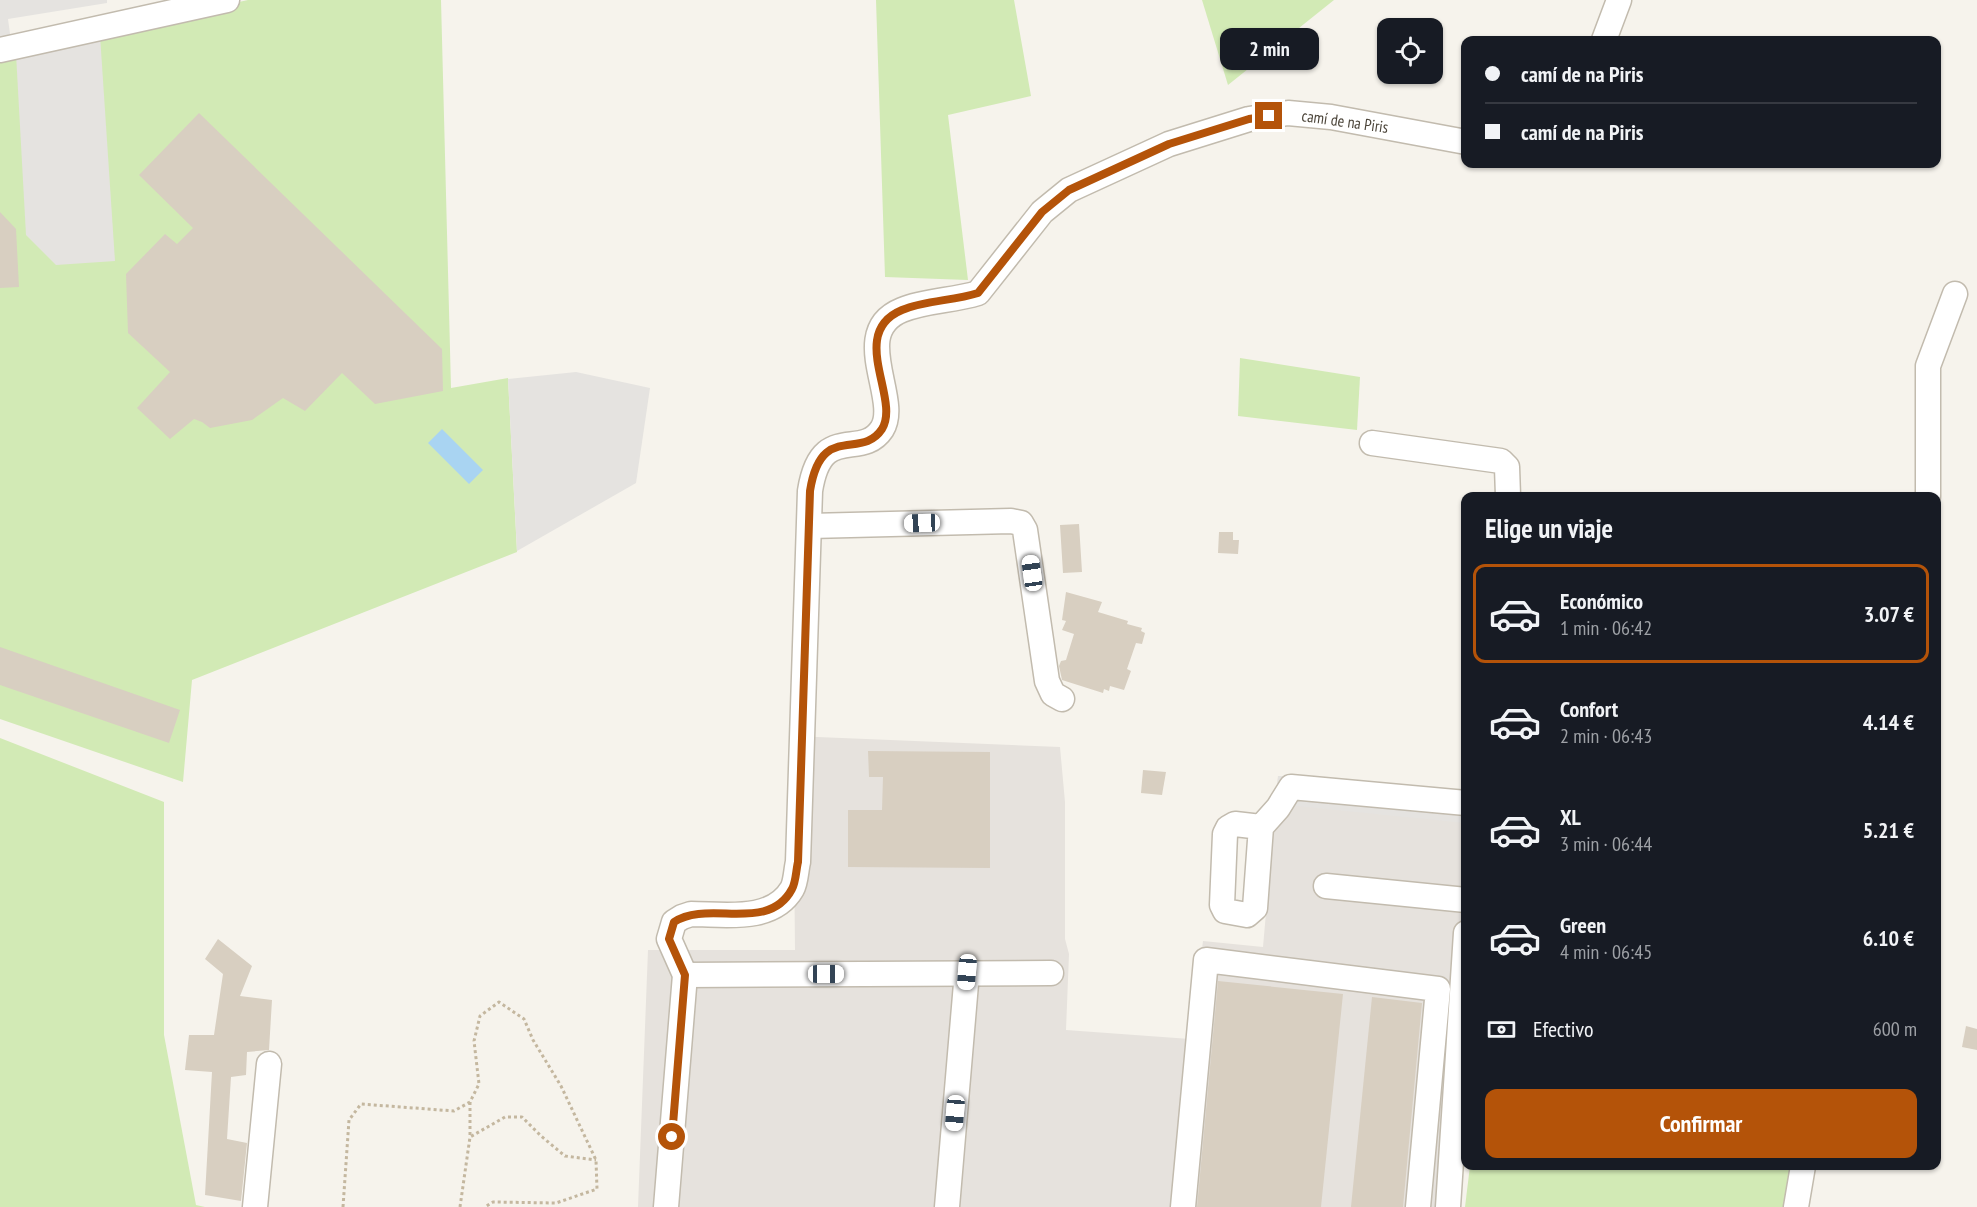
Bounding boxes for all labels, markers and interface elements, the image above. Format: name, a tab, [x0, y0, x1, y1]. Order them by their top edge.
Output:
map controls	[1377, 18, 1443, 84]
button: locate	[1377, 18, 1443, 84]
callout: 2 min	[1220, 29, 1318, 71]
text: 2 min	[1249, 36, 1290, 62]
text: camí de na Piris	[1521, 60, 1644, 88]
route end	[1255, 102, 1282, 129]
street label: camí de na Piris	[1300, 105, 1390, 137]
text: camí de na Piris	[1521, 118, 1644, 146]
text: Elige un viaje	[1485, 511, 1613, 545]
car	[904, 513, 940, 533]
car	[1021, 554, 1043, 592]
icon: car	[1488, 587, 1542, 641]
text: Económico	[1560, 587, 1643, 615]
text: 3.07 €	[1864, 600, 1914, 628]
text: 1 min · 06:42	[1560, 615, 1652, 641]
icon: car	[1488, 695, 1542, 749]
text: Confort	[1560, 695, 1618, 723]
text: 4.14 €	[1863, 708, 1914, 736]
text: 2 min · 06:43	[1560, 723, 1652, 749]
icon: car	[1488, 803, 1542, 857]
text: XL	[1560, 803, 1581, 831]
text: 5.21 €	[1863, 816, 1914, 844]
text: 3 min · 06:44	[1560, 831, 1652, 857]
icon: car	[1488, 911, 1542, 965]
text: Green	[1560, 911, 1606, 939]
text: 6.10 €	[1863, 924, 1914, 952]
text: 4 min · 06:45	[1560, 939, 1652, 965]
car	[956, 953, 978, 991]
car	[808, 965, 844, 983]
icon: cash	[1485, 1013, 1518, 1046]
text: Efectivo	[1533, 1015, 1594, 1043]
text: 600 m	[1873, 1016, 1917, 1042]
button: Confirmar	[1485, 1089, 1917, 1158]
car	[944, 1094, 966, 1132]
route start	[658, 1123, 685, 1150]

